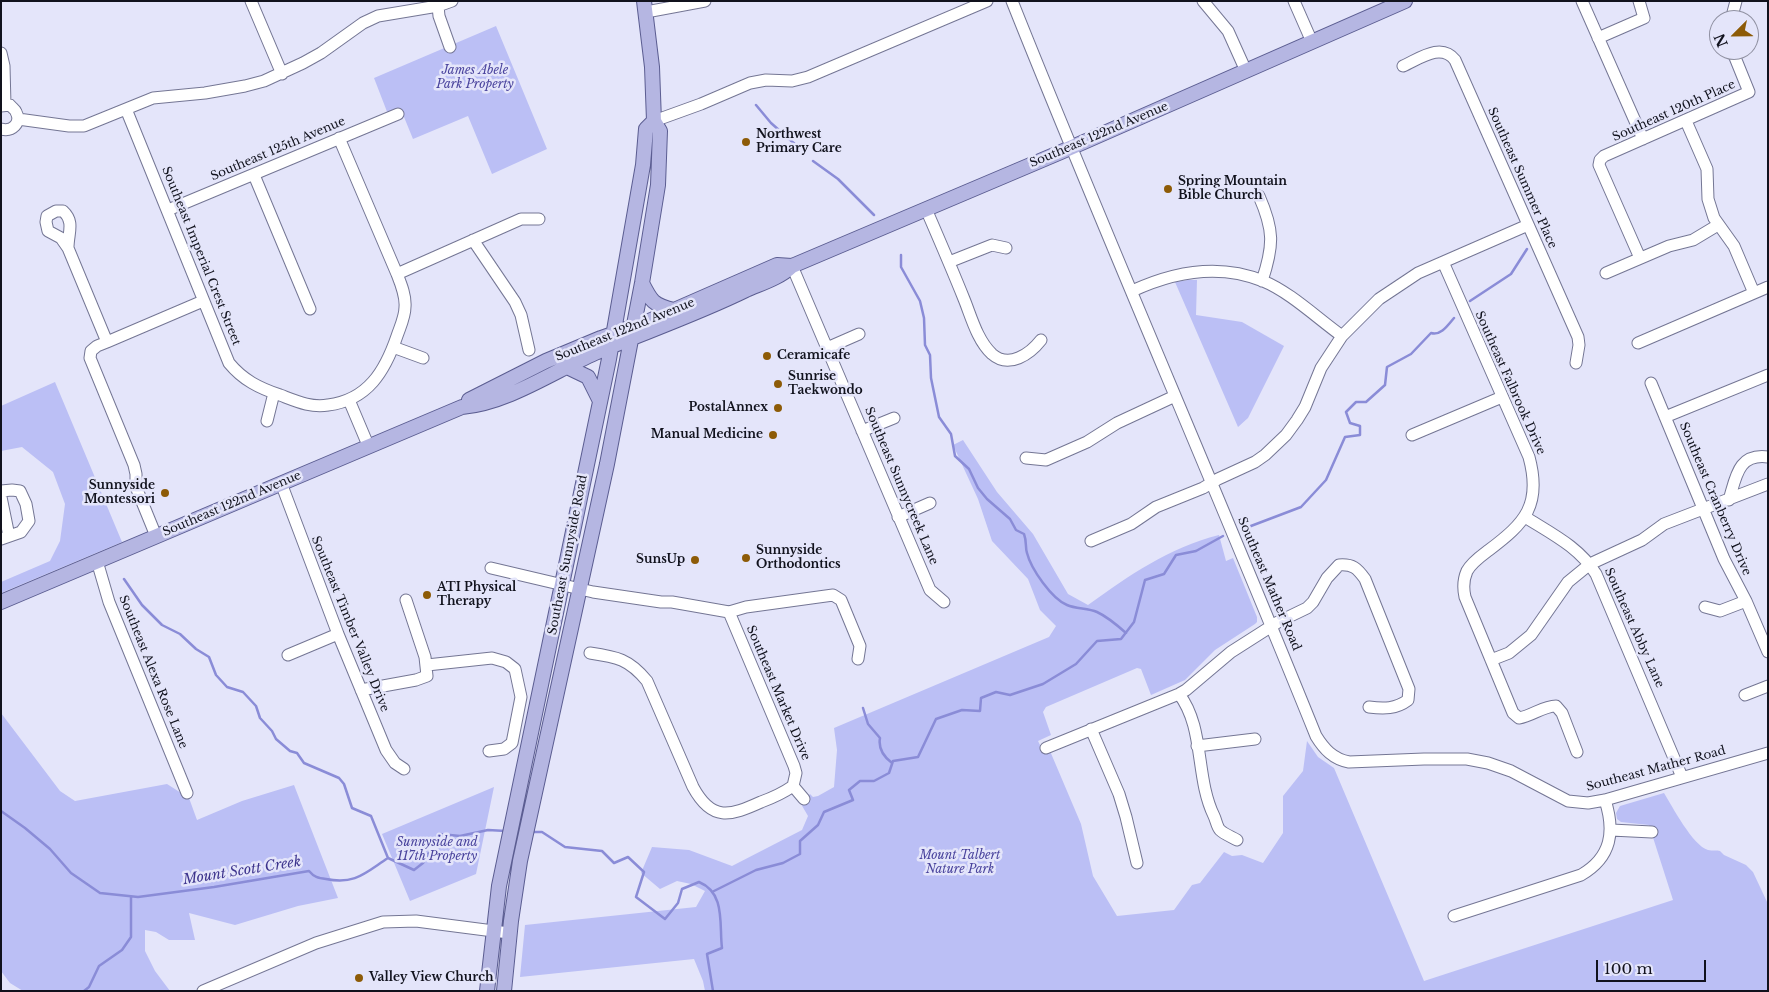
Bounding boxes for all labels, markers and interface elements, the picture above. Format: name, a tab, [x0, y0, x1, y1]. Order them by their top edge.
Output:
north arrow	[1709, 10, 1759, 60]
text: N	[1710, 31, 1732, 50]
park label: James Abele Park Property	[436, 64, 514, 92]
street label: Southeast 120th Place	[1610, 77, 1738, 145]
street label: Southeast 122nd Avenue	[1028, 99, 1170, 171]
street label: Southeast Summer Place	[1484, 105, 1560, 251]
street label: Southeast 125th Avenue	[209, 114, 347, 184]
place label: Northwest Primary Care	[756, 128, 842, 156]
marker: Northwest Primary Care	[740, 136, 752, 148]
street label: Southeast Imperial Crest Street	[158, 164, 244, 348]
place label: Spring Mountain Bible Church	[1178, 175, 1287, 203]
marker: Spring Mountain Bible Church	[1162, 183, 1174, 195]
street label: Southeast 122nd Avenue	[553, 295, 697, 365]
street label: Southeast Falbrook Drive	[1472, 309, 1548, 457]
place label: Ceramicafe	[777, 349, 850, 363]
marker: Ceramicafe	[761, 350, 773, 362]
place label: Sunrise Taekwondo	[788, 370, 863, 398]
marker: Sunrise Taekwondo	[772, 378, 784, 390]
place label: PostalAnnex	[689, 401, 768, 415]
marker: PostalAnnex	[772, 402, 784, 414]
street label: Southeast Sunnycreek Lane	[861, 405, 941, 567]
street label: Southeast Cranberry Drive	[1676, 420, 1754, 578]
place label: Manual Medicine	[651, 428, 763, 442]
marker: Manual Medicine	[767, 429, 779, 441]
street label: Southeast 122nd Avenue	[161, 468, 303, 540]
street label: Southeast Sunnyside Road	[545, 474, 591, 636]
place label: Sunnyside Montessori	[84, 479, 155, 507]
marker: Sunnyside Montessori	[159, 487, 171, 499]
street label: Southeast Mather Road	[1234, 515, 1304, 653]
street label: Southeast Timber Valley Drive	[308, 534, 392, 714]
place label: Sunnyside Orthodontics	[756, 544, 841, 572]
marker: Sunnyside Orthodontics	[740, 552, 752, 564]
place label: SunsUp	[636, 553, 685, 567]
marker: SunsUp	[689, 554, 701, 566]
street label: Southeast Abby Lane	[1601, 566, 1667, 690]
place label: ATI Physical Therapy	[437, 581, 516, 609]
marker: ATI Physical Therapy	[421, 589, 433, 601]
street label: Southeast Alexa Rose Lane	[116, 593, 190, 751]
street label: Southeast Market Drive	[743, 623, 813, 763]
street label: Southeast Mather Road	[1585, 743, 1727, 795]
park label: Sunnyside and 117th Property	[396, 836, 478, 864]
park label: Mount Talbert Nature Park	[920, 849, 1000, 877]
water label: Mount Scott Creek	[182, 853, 302, 889]
scale bar	[1599, 950, 1709, 982]
text: 100 m	[1604, 959, 1653, 978]
place label: Valley View Church	[369, 971, 494, 985]
marker: Valley View Church	[353, 972, 365, 984]

